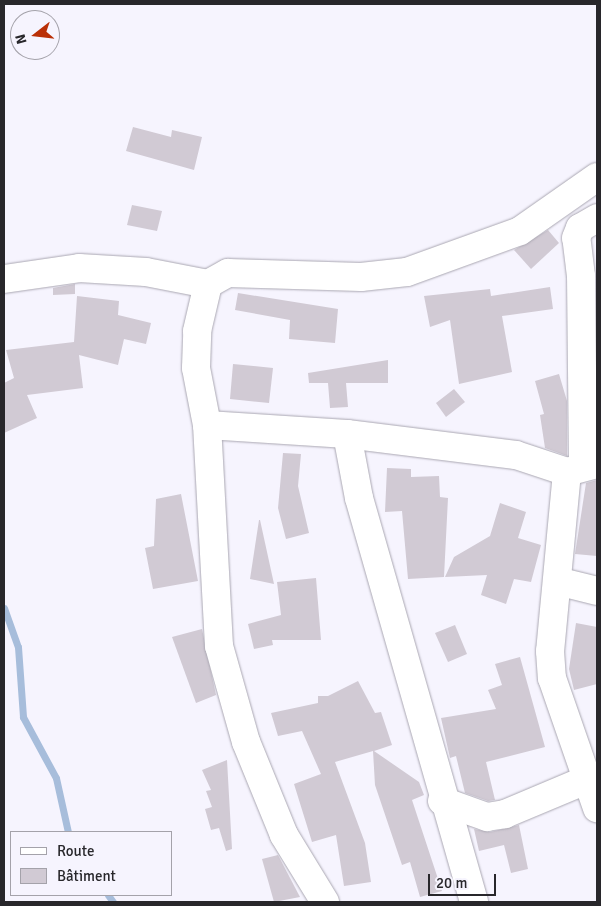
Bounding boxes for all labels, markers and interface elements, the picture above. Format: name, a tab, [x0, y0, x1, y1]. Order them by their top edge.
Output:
north arrow	[10, 10, 60, 60]
text: N	[12, 32, 31, 46]
legend	[10, 831, 172, 896]
text: Route	[57, 842, 94, 860]
scale bar	[431, 864, 498, 896]
text: Bâtiment	[57, 867, 116, 885]
text: 20 m	[436, 874, 467, 892]

